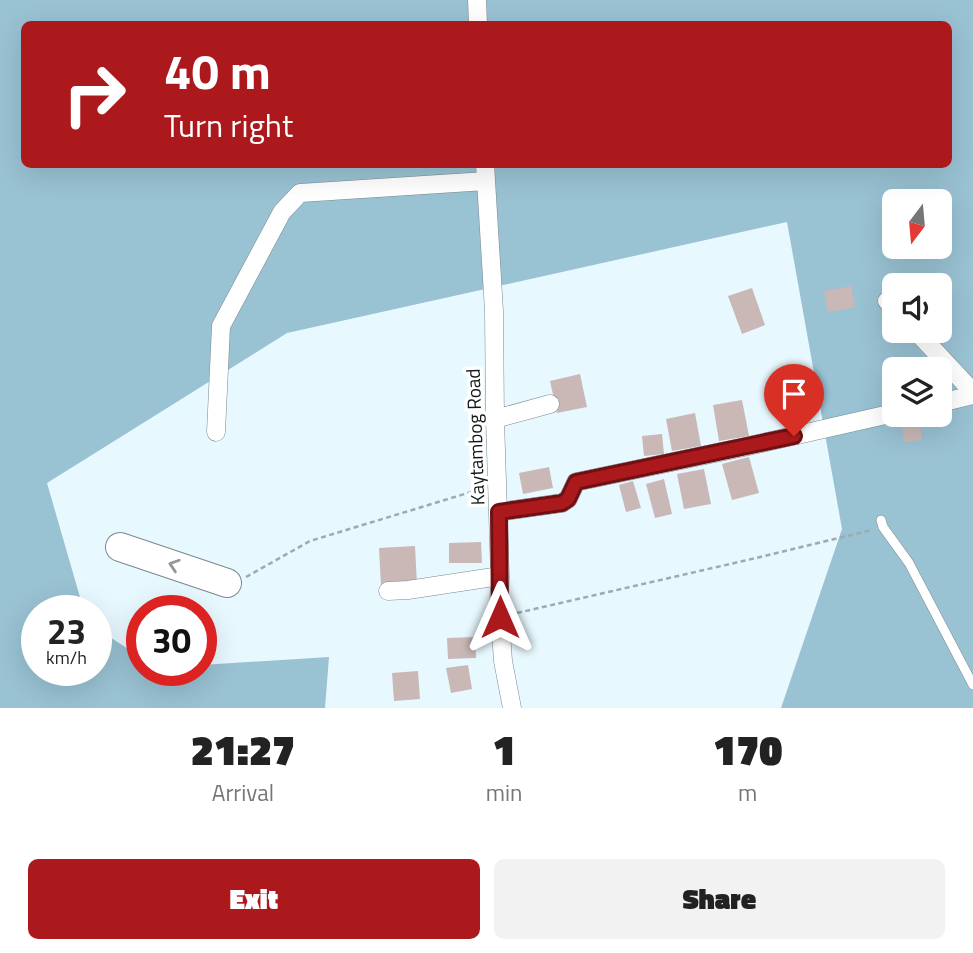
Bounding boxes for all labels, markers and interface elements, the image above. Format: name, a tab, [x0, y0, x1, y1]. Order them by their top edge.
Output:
text: 40 m	[164, 33, 271, 108]
icon: right	[49, 49, 140, 140]
text: Turn right	[164, 101, 293, 149]
north arrow	[882, 189, 952, 259]
map controls	[882, 189, 952, 427]
button: sound	[882, 273, 952, 343]
button: layers	[882, 357, 952, 427]
pin	[764, 364, 824, 436]
street label: Kaytambog Road	[458, 368, 491, 506]
icon: arrive	[775, 375, 813, 413]
one-way arrow	[168, 559, 180, 573]
position arrow	[463, 580, 537, 654]
speed limit sign: 30	[126, 595, 217, 686]
text: 23	[47, 604, 86, 658]
text: km/h	[46, 644, 87, 671]
text: 21:27	[191, 717, 295, 781]
text: 1	[493, 717, 516, 781]
text: 170	[713, 717, 782, 781]
text: Arrival	[212, 775, 274, 810]
text: min	[486, 775, 522, 810]
text: m	[738, 775, 757, 810]
button: Exit	[28, 859, 480, 939]
button: Share	[494, 859, 945, 939]

